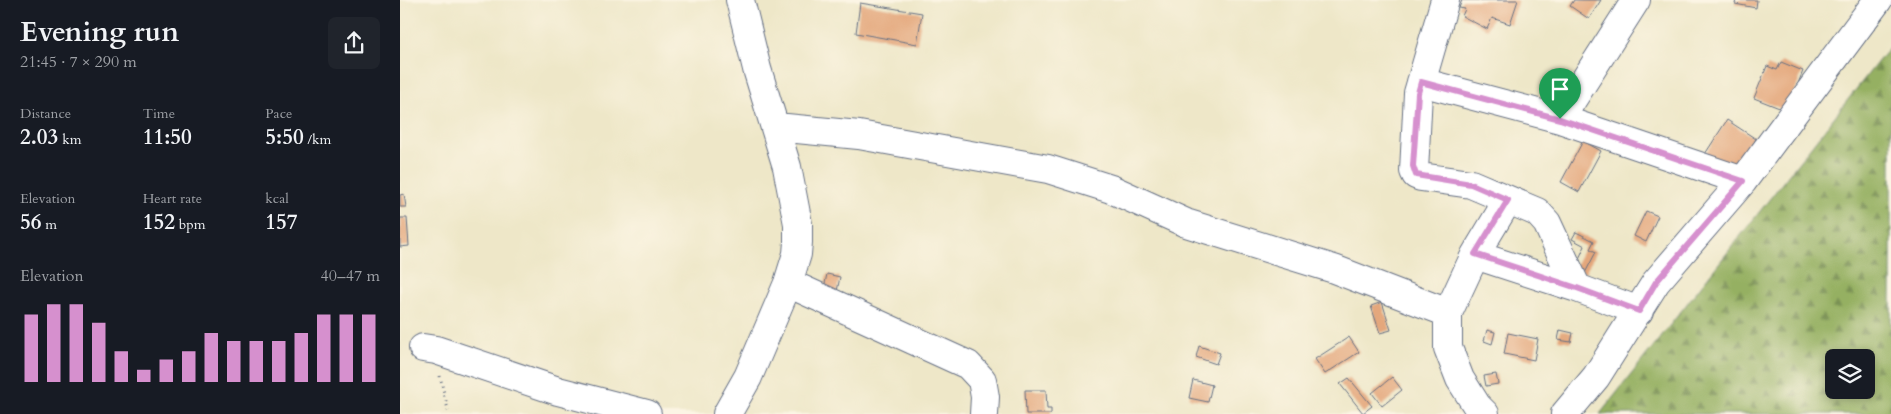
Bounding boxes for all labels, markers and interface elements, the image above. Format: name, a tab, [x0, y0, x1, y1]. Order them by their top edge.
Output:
text: Evening run	[20, 13, 179, 51]
button: share	[328, 17, 380, 69]
text: 21:45 · 7 × 290 m	[20, 51, 137, 73]
pin	[1539, 68, 1581, 119]
icon: arrive	[1546, 75, 1574, 103]
text: Distance	[20, 104, 71, 123]
text: Time	[143, 104, 175, 123]
text: Pace	[265, 104, 292, 123]
text: 2.03	[20, 123, 58, 152]
text: 11:50	[143, 123, 192, 152]
text: 5:50	[265, 123, 304, 152]
text: km	[58, 130, 81, 149]
text: /km	[304, 130, 331, 149]
text: Elevation	[20, 189, 76, 208]
text: Heart rate	[143, 189, 202, 208]
text: kcal	[265, 189, 289, 208]
text: 56	[20, 208, 42, 237]
text: 152	[143, 208, 175, 237]
text: 157	[265, 208, 298, 237]
text: m	[42, 215, 57, 234]
text: bpm	[175, 215, 206, 234]
text: Elevation	[20, 265, 84, 287]
text: 40–47 m	[321, 265, 380, 287]
map controls	[1825, 349, 1875, 399]
button: layers	[1825, 349, 1875, 399]

